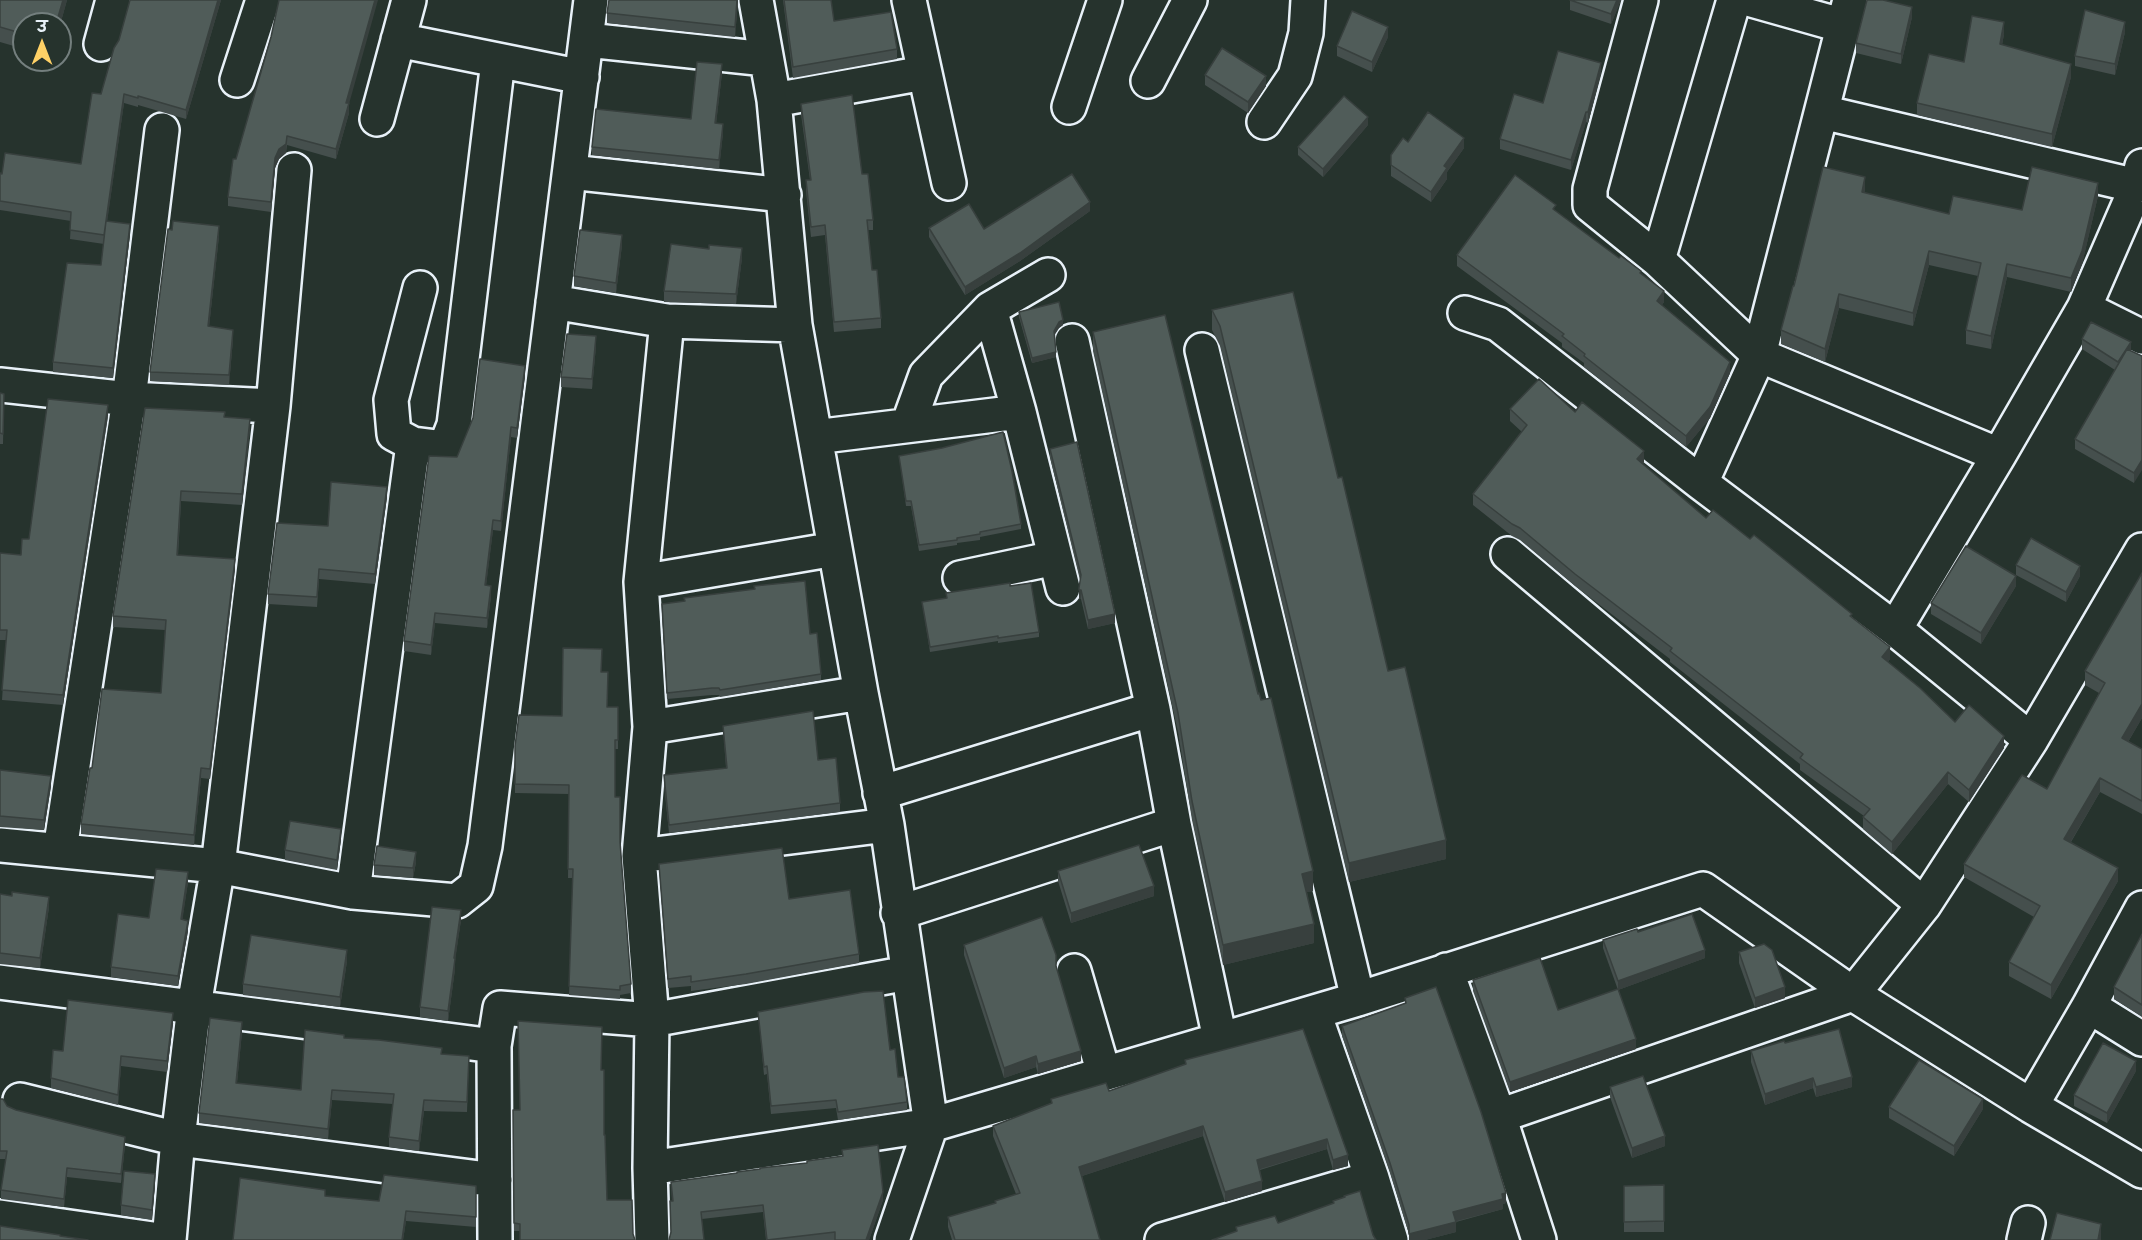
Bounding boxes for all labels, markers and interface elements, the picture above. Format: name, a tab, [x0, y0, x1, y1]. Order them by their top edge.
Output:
north arrow	[12, 12, 72, 72]
text: उ	[37, 15, 47, 37]

